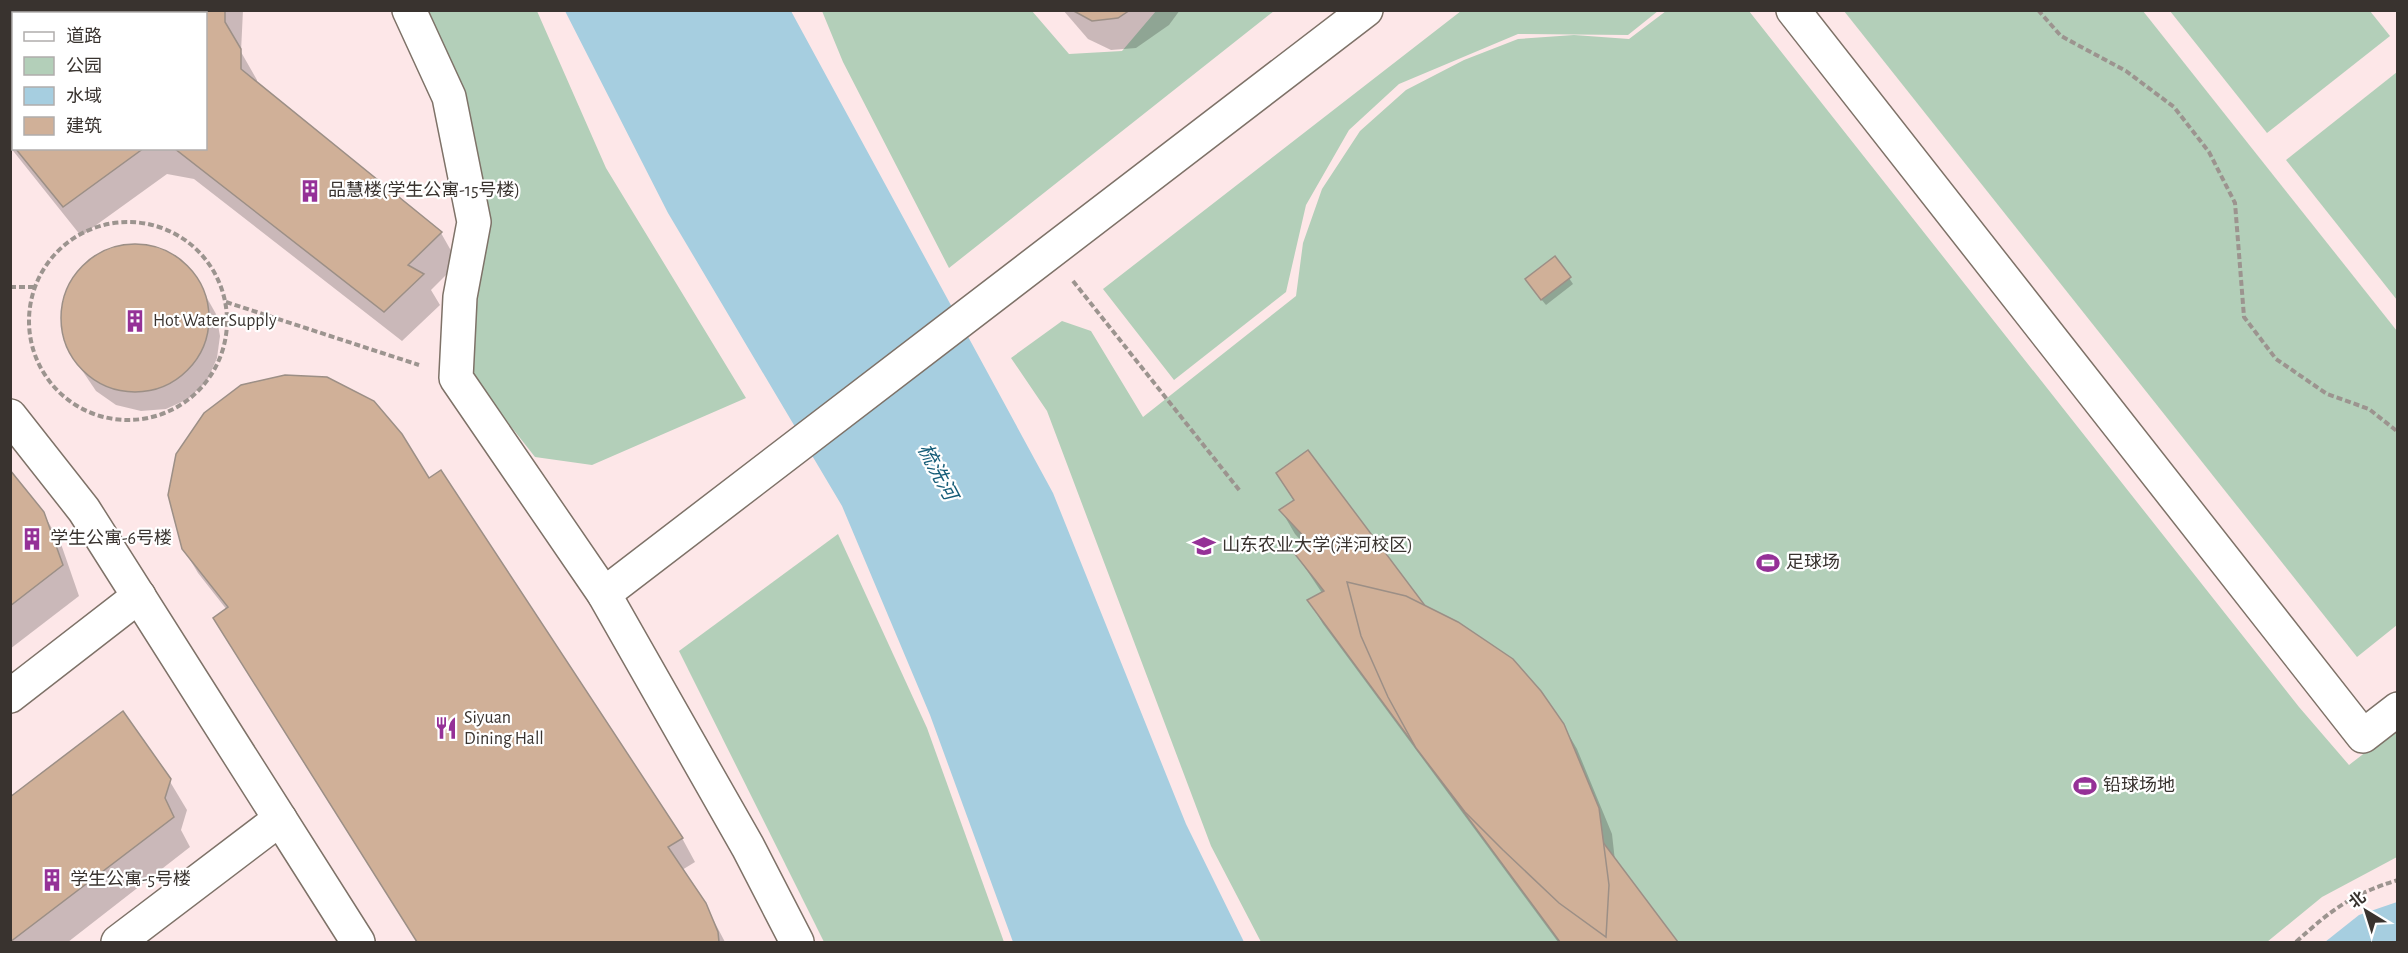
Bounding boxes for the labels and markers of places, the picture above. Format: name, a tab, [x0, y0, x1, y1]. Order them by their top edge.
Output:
building icon: 品慧楼(学生公寓-15号楼)	[297, 178, 323, 204]
place label: 品慧楼(学生公寓-15号楼)	[328, 180, 520, 200]
building icon: Hot Water Supply	[122, 308, 148, 334]
place label: Hot Water Supply	[153, 312, 277, 330]
building icon: 学生公寓-6号楼	[19, 526, 45, 552]
place label: 学生公寓-6号楼	[50, 528, 172, 548]
school or university icon: 山东农业大学(泮河校区)	[1191, 533, 1217, 559]
place label: 山东农业大学(泮河校区)	[1222, 535, 1413, 555]
sports icon: 足球场	[1755, 550, 1781, 576]
place label: 足球场	[1786, 552, 1840, 572]
place label: Siyuan Dining Hall	[464, 709, 544, 748]
restaurant icon: Siyuan Dining Hall	[433, 715, 459, 741]
sports icon: 铅球场地	[2072, 773, 2098, 799]
place label: 铅球场地	[2103, 775, 2175, 795]
building icon: 学生公寓-5号楼	[39, 867, 65, 893]
place label: 学生公寓-5号楼	[70, 869, 191, 889]

